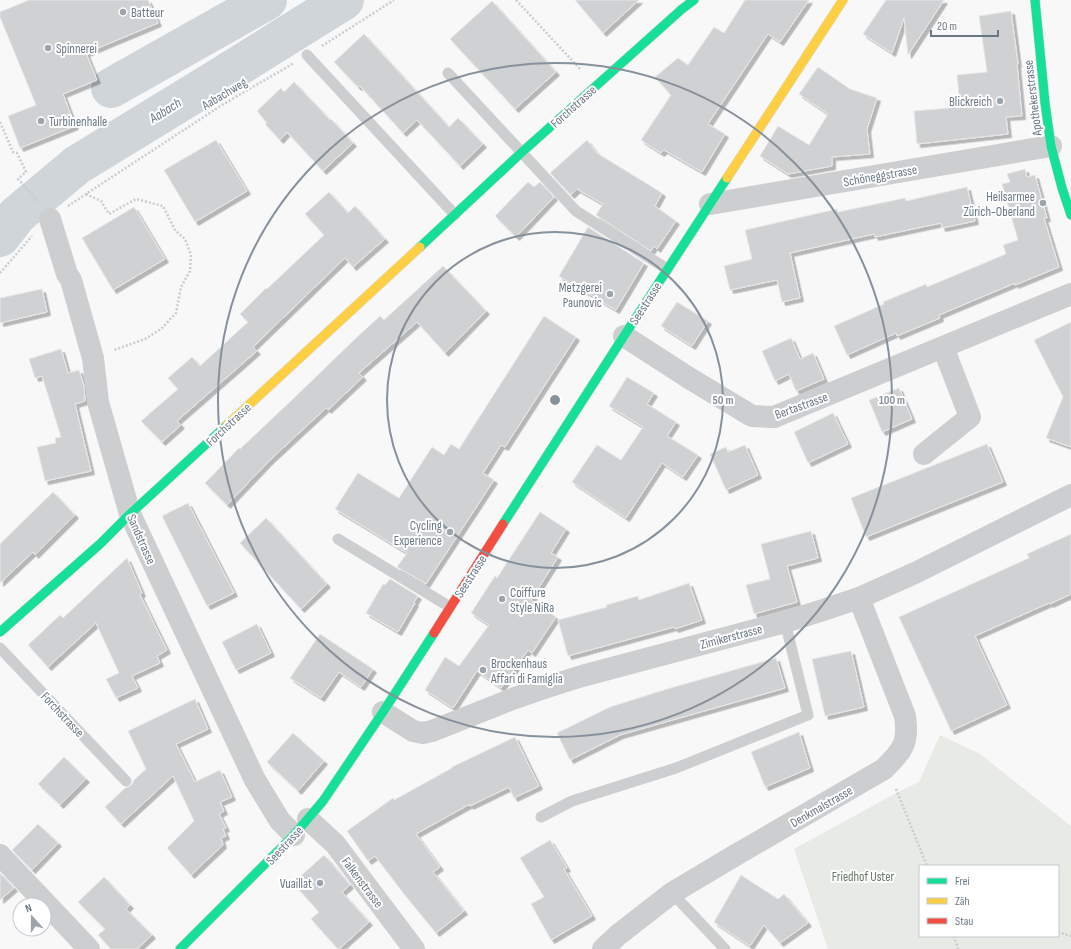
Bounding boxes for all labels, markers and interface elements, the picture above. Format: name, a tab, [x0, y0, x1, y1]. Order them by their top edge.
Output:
place label: Batteur	[131, 5, 164, 21]
marker: Batteur	[118, 7, 128, 17]
scale bar	[931, 12, 998, 38]
text: 20 m	[937, 19, 957, 34]
place label: Spinnerei	[56, 41, 97, 57]
marker: Spinnerei	[43, 43, 53, 53]
street label: Apothekerstrasse	[1020, 59, 1046, 138]
street label: Aabachweg	[198, 74, 250, 114]
street label: Forchstrasse	[548, 82, 600, 131]
water label: Aabach	[145, 94, 184, 127]
place label: Blickreich	[949, 94, 992, 110]
marker: Blickreich	[995, 96, 1005, 106]
place label: Turbinenhalle	[49, 114, 107, 130]
marker: Turbinenhalle	[36, 116, 46, 126]
street label: Schöneggstrasse	[842, 162, 918, 190]
place label: Heilsarmee Zürich-Oberland	[963, 189, 1035, 220]
marker: Heilsarmee Zürich-Oberland	[1038, 198, 1048, 208]
street label: Seestrasse	[626, 279, 666, 328]
place label: Metzgerei Paunovic	[559, 280, 602, 311]
marker: Metzgerei Paunovic	[605, 289, 615, 299]
street label: Bertastrasse	[773, 389, 830, 423]
centre of rings	[548, 393, 562, 407]
text: 50 m	[713, 393, 733, 408]
text: 100 m	[879, 393, 905, 408]
street label: Forchstrasse	[203, 400, 255, 450]
street label: Sandstrasse	[123, 512, 159, 567]
place label: Cycling Experience	[394, 518, 442, 549]
marker: Cycling Experience	[445, 527, 455, 537]
street label: Seestrasse	[451, 552, 491, 601]
place label: Coiffure Style NiRa	[510, 585, 554, 616]
marker: Coiffure Style NiRa	[497, 594, 507, 604]
street label: Zimikerstrasse	[698, 621, 764, 653]
place label: Brockenhaus Affari di Famiglia	[490, 656, 563, 687]
marker: Brockenhaus Affari di Famiglia	[478, 665, 488, 675]
street label: Forchstrasse	[37, 689, 87, 741]
street label: Denkmalstrasse	[787, 783, 856, 831]
street label: Seestrasse	[263, 823, 307, 869]
street label: Falkenstrasse	[338, 854, 386, 911]
legend	[919, 865, 1059, 937]
park label: Friedhof Uster	[832, 869, 894, 885]
text: Frei	[955, 874, 970, 889]
place label: Vuaillat	[280, 876, 312, 892]
marker: Vuaillat	[315, 878, 325, 888]
text: Zäh	[955, 894, 970, 909]
north arrow	[12, 897, 52, 937]
text: N	[24, 901, 34, 915]
text: Stau	[955, 914, 973, 929]

